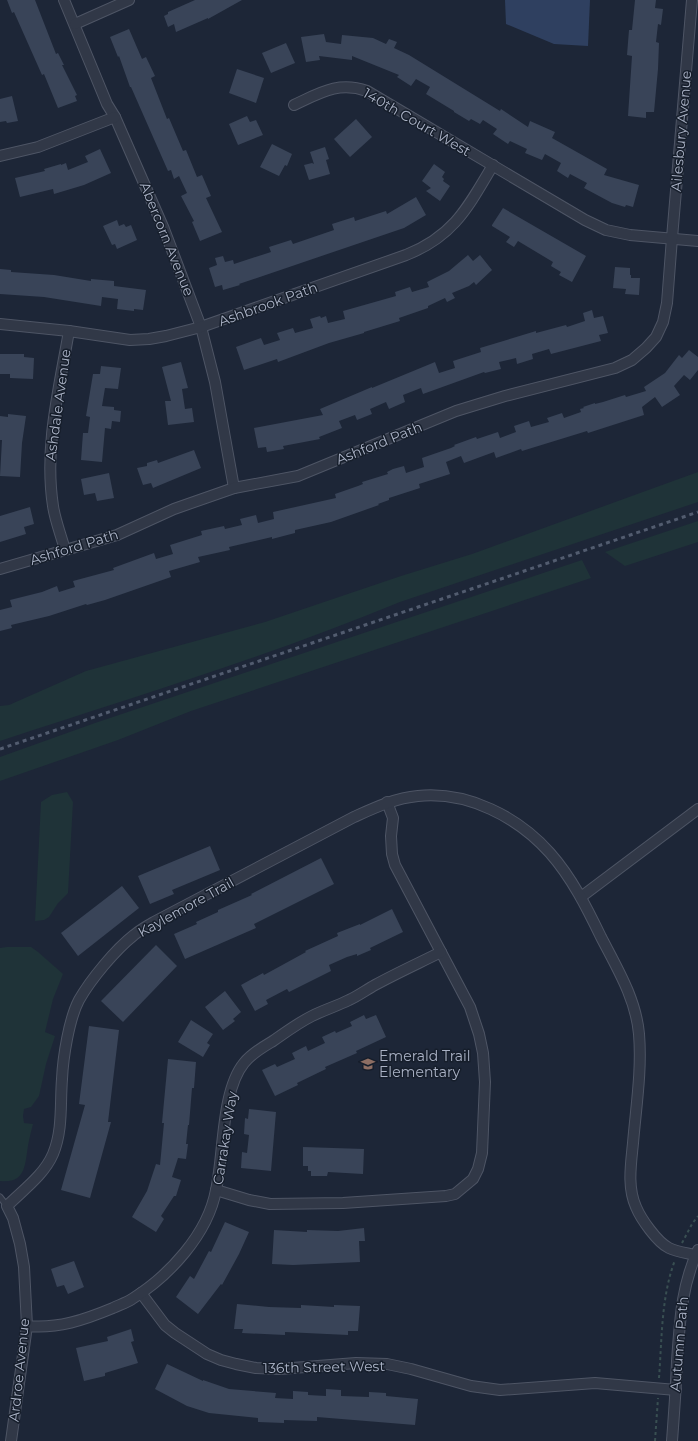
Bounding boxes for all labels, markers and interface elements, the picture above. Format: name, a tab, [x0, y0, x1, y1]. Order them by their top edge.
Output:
street label: Ailesbury Avenue	[667, 70, 695, 192]
street label: 140th Court West	[360, 84, 474, 160]
street label: Abercorn Avenue	[136, 179, 198, 299]
street label: Ashbrook Path	[216, 278, 320, 330]
street label: Ashdale Avenue	[41, 348, 75, 462]
street label: Ashford Path	[333, 418, 425, 468]
street label: Ashford Path	[28, 525, 120, 569]
street label: Kaylemore Trail	[135, 873, 237, 941]
place label: Emerald Trail Elementary	[379, 1047, 471, 1081]
school or university icon: Emerald Trail Elementary	[360, 1056, 376, 1072]
street label: Carrakay Way	[209, 1089, 241, 1186]
street label: Autumn Path	[666, 1296, 692, 1392]
street label: Ardroe Avenue	[5, 1317, 33, 1423]
street label: 136th Street West	[263, 1357, 385, 1377]

